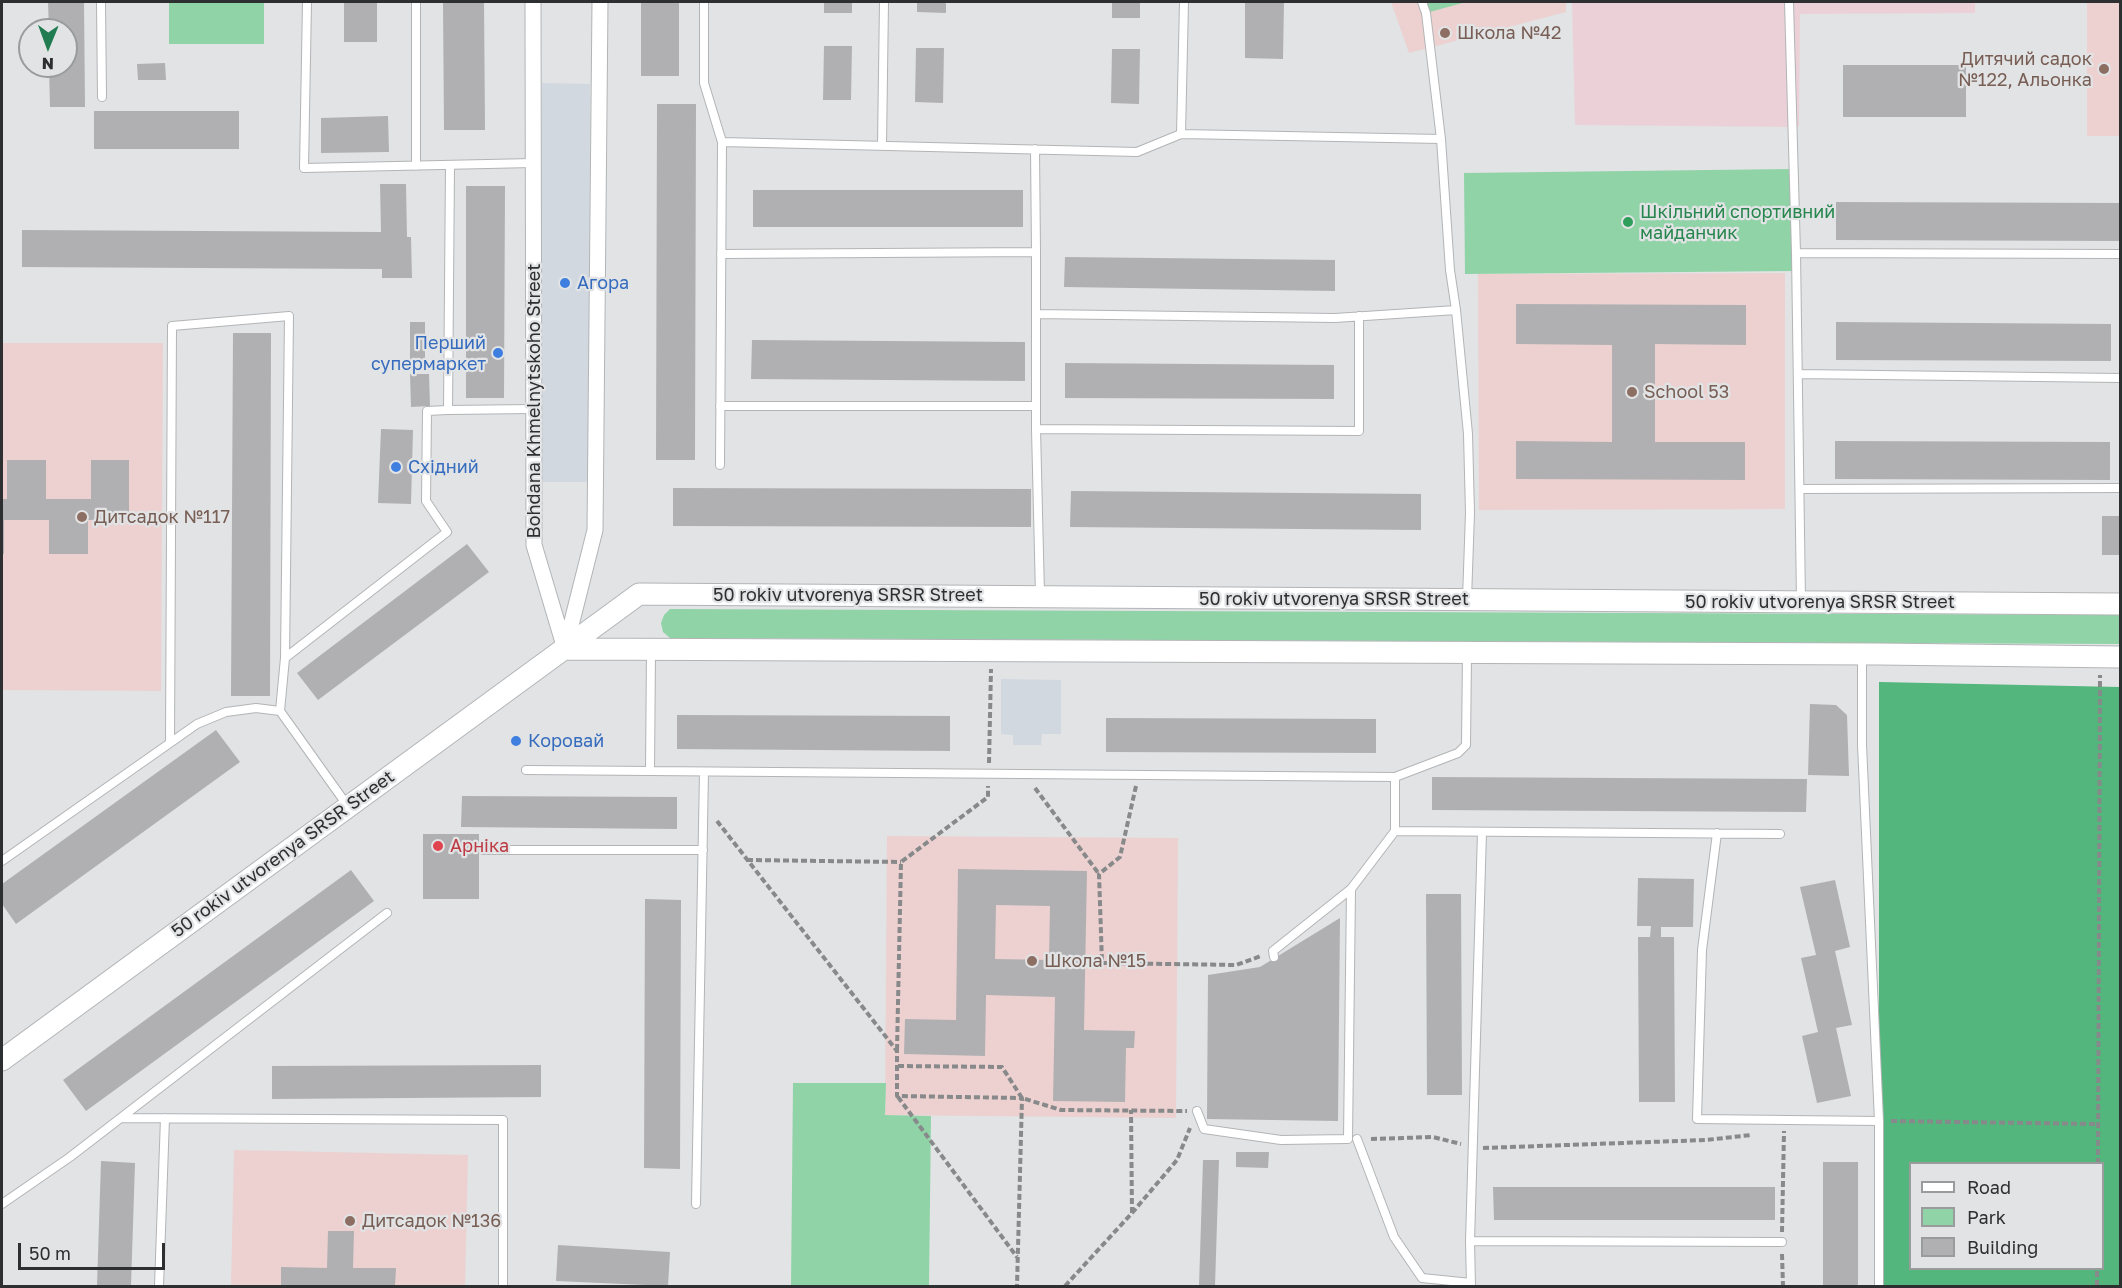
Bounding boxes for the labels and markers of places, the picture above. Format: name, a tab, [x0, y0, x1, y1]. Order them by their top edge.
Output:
place label: Школа №42	[1457, 22, 1561, 44]
marker: Школа №42	[1438, 26, 1452, 40]
place label: Дитячий садок №122, Альонка	[1958, 48, 2092, 90]
marker: Дитячий садок №122, Альонка	[2097, 62, 2111, 76]
place label: Шкільний спортивний майданчик	[1640, 201, 1835, 244]
marker: Шкільний спортивний майданчик	[1621, 215, 1635, 229]
place label: Агора	[577, 272, 629, 294]
marker: Агора	[558, 276, 572, 290]
place label: Перший супермаркет	[371, 332, 486, 374]
marker: Перший супермаркет	[491, 346, 505, 360]
place label: School 53	[1644, 381, 1729, 403]
marker: School 53	[1625, 385, 1639, 399]
place label: Східний	[408, 456, 479, 478]
marker: Східний	[389, 460, 403, 474]
place label: Дитсадок №117	[94, 506, 230, 528]
marker: Дитсадок №117	[75, 510, 89, 524]
place label: Коровай	[528, 730, 604, 752]
marker: Коровай	[509, 734, 523, 748]
place label: Арніка	[450, 835, 509, 857]
marker: Арніка	[431, 839, 445, 853]
place label: Школа №15	[1044, 950, 1146, 972]
marker: Школа №15	[1025, 954, 1039, 968]
place label: Дитсадок №136	[362, 1210, 501, 1232]
marker: Дитсадок №136	[343, 1214, 357, 1228]

